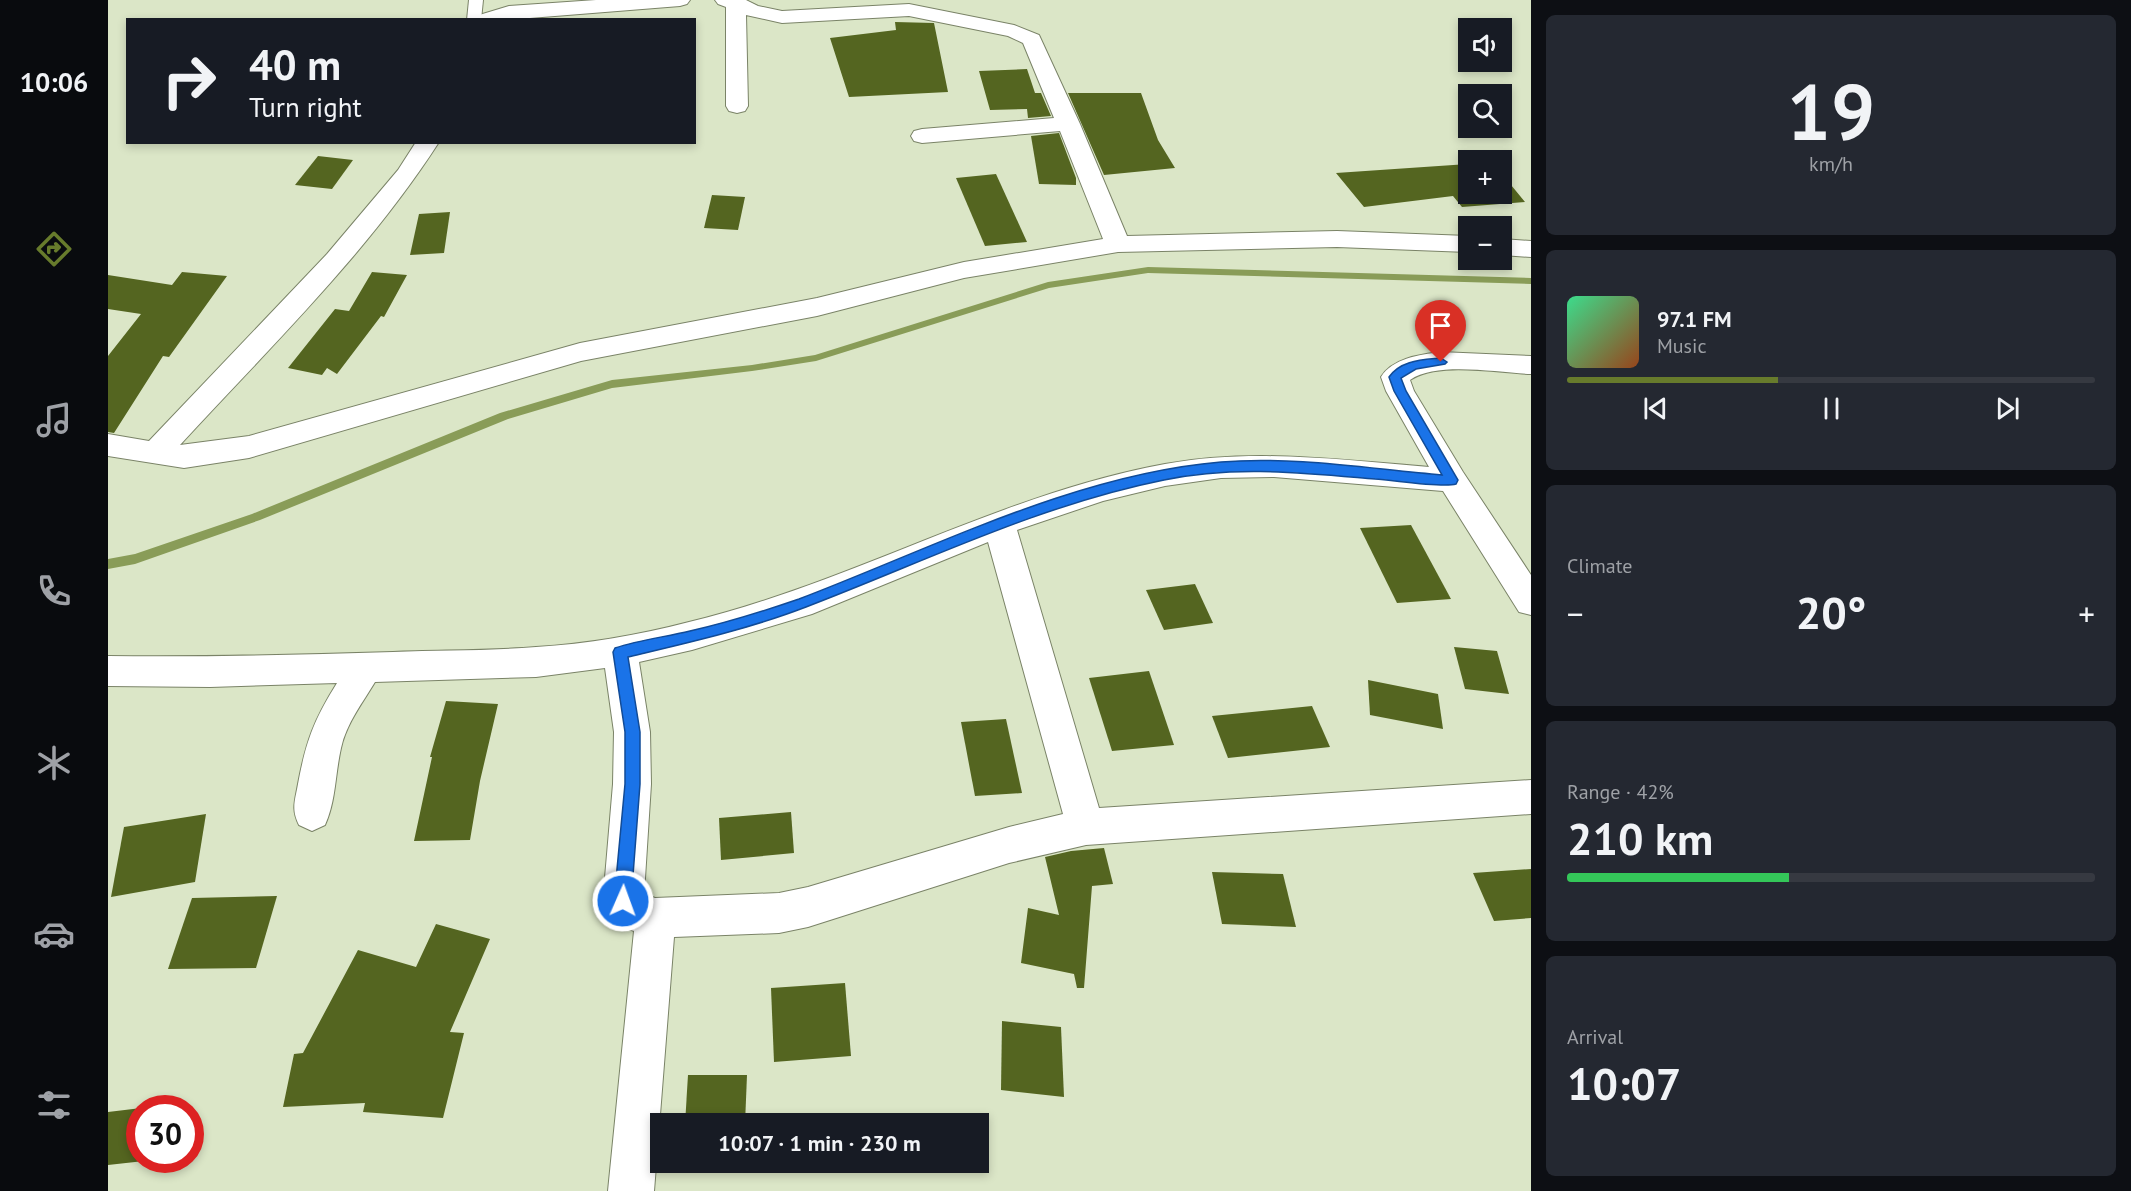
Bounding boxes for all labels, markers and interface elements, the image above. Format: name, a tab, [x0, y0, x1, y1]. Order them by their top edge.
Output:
map controls	[1458, 18, 1512, 270]
button: sound	[1458, 18, 1512, 72]
text: 40 m	[249, 37, 341, 92]
icon: right	[150, 42, 228, 120]
text: 19	[1787, 61, 1875, 162]
text: 10:06	[20, 65, 88, 99]
button: search	[1458, 84, 1512, 138]
text: Turn right	[249, 90, 362, 124]
button: +	[1458, 150, 1512, 204]
text: km/h	[1809, 151, 1853, 177]
button: −	[1458, 216, 1512, 270]
icon: directions	[33, 228, 75, 270]
pin	[1415, 300, 1466, 362]
text: 97.1 FM	[1657, 305, 1732, 333]
icon: arrive	[1424, 309, 1457, 342]
text: Music	[1657, 333, 1706, 359]
icon: previous	[1639, 392, 1672, 425]
icon: pause	[1815, 392, 1848, 425]
icon: next	[1991, 392, 2024, 425]
icon: music	[33, 399, 75, 441]
text: Climate	[1567, 553, 1633, 579]
icon: phone	[33, 570, 75, 612]
text: 20°	[1796, 583, 1866, 641]
text: −	[1567, 592, 1584, 635]
text: +	[2078, 592, 2095, 635]
icon: climate	[33, 742, 75, 784]
text: Range · 42%	[1567, 779, 1674, 805]
text: 210 km	[1567, 809, 1713, 867]
position arrow	[591, 869, 655, 933]
icon: car	[33, 913, 75, 955]
text: Arrival	[1567, 1024, 1623, 1050]
text: 10:07	[1567, 1054, 1681, 1112]
icon: filters	[33, 1084, 75, 1126]
speed limit sign: 30	[126, 1095, 204, 1173]
text: 10:07 · 1 min · 230 m	[718, 1129, 921, 1157]

